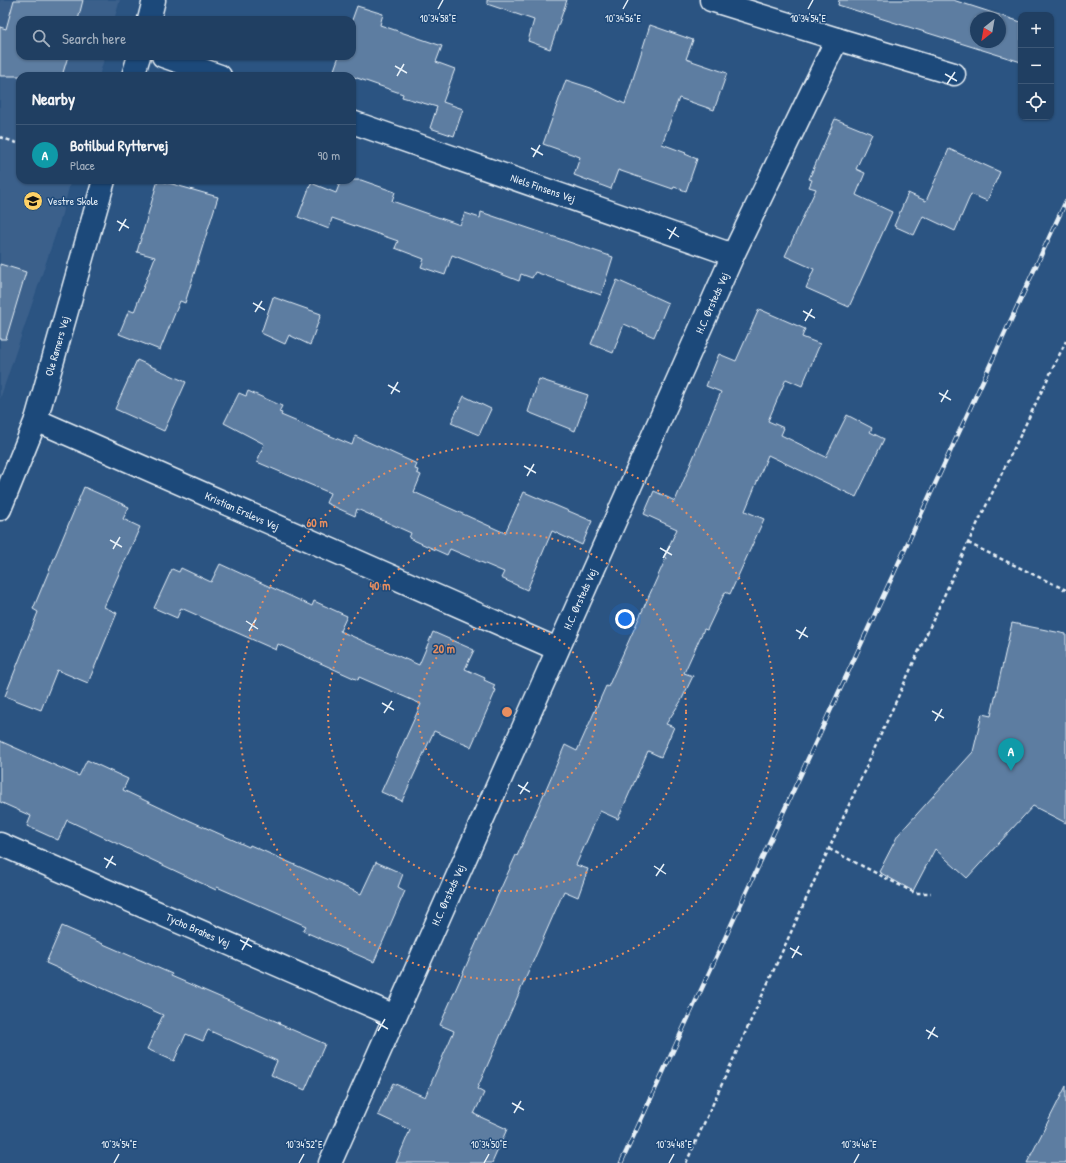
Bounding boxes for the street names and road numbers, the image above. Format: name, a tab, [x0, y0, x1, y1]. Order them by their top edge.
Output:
street label: Niels Finsens Vej	[509, 170, 577, 206]
street label: H.C. Ørsteds Vej	[692, 270, 732, 336]
street label: Ole Rømers Vej	[42, 314, 72, 378]
street label: Kristian Erslevs Vej	[203, 488, 281, 534]
street label: H.C. Ørsteds Vej	[560, 566, 600, 632]
street label: H.C. Ørsteds Vej	[428, 862, 468, 928]
street label: Tycho Brahes Vej	[164, 910, 232, 950]

